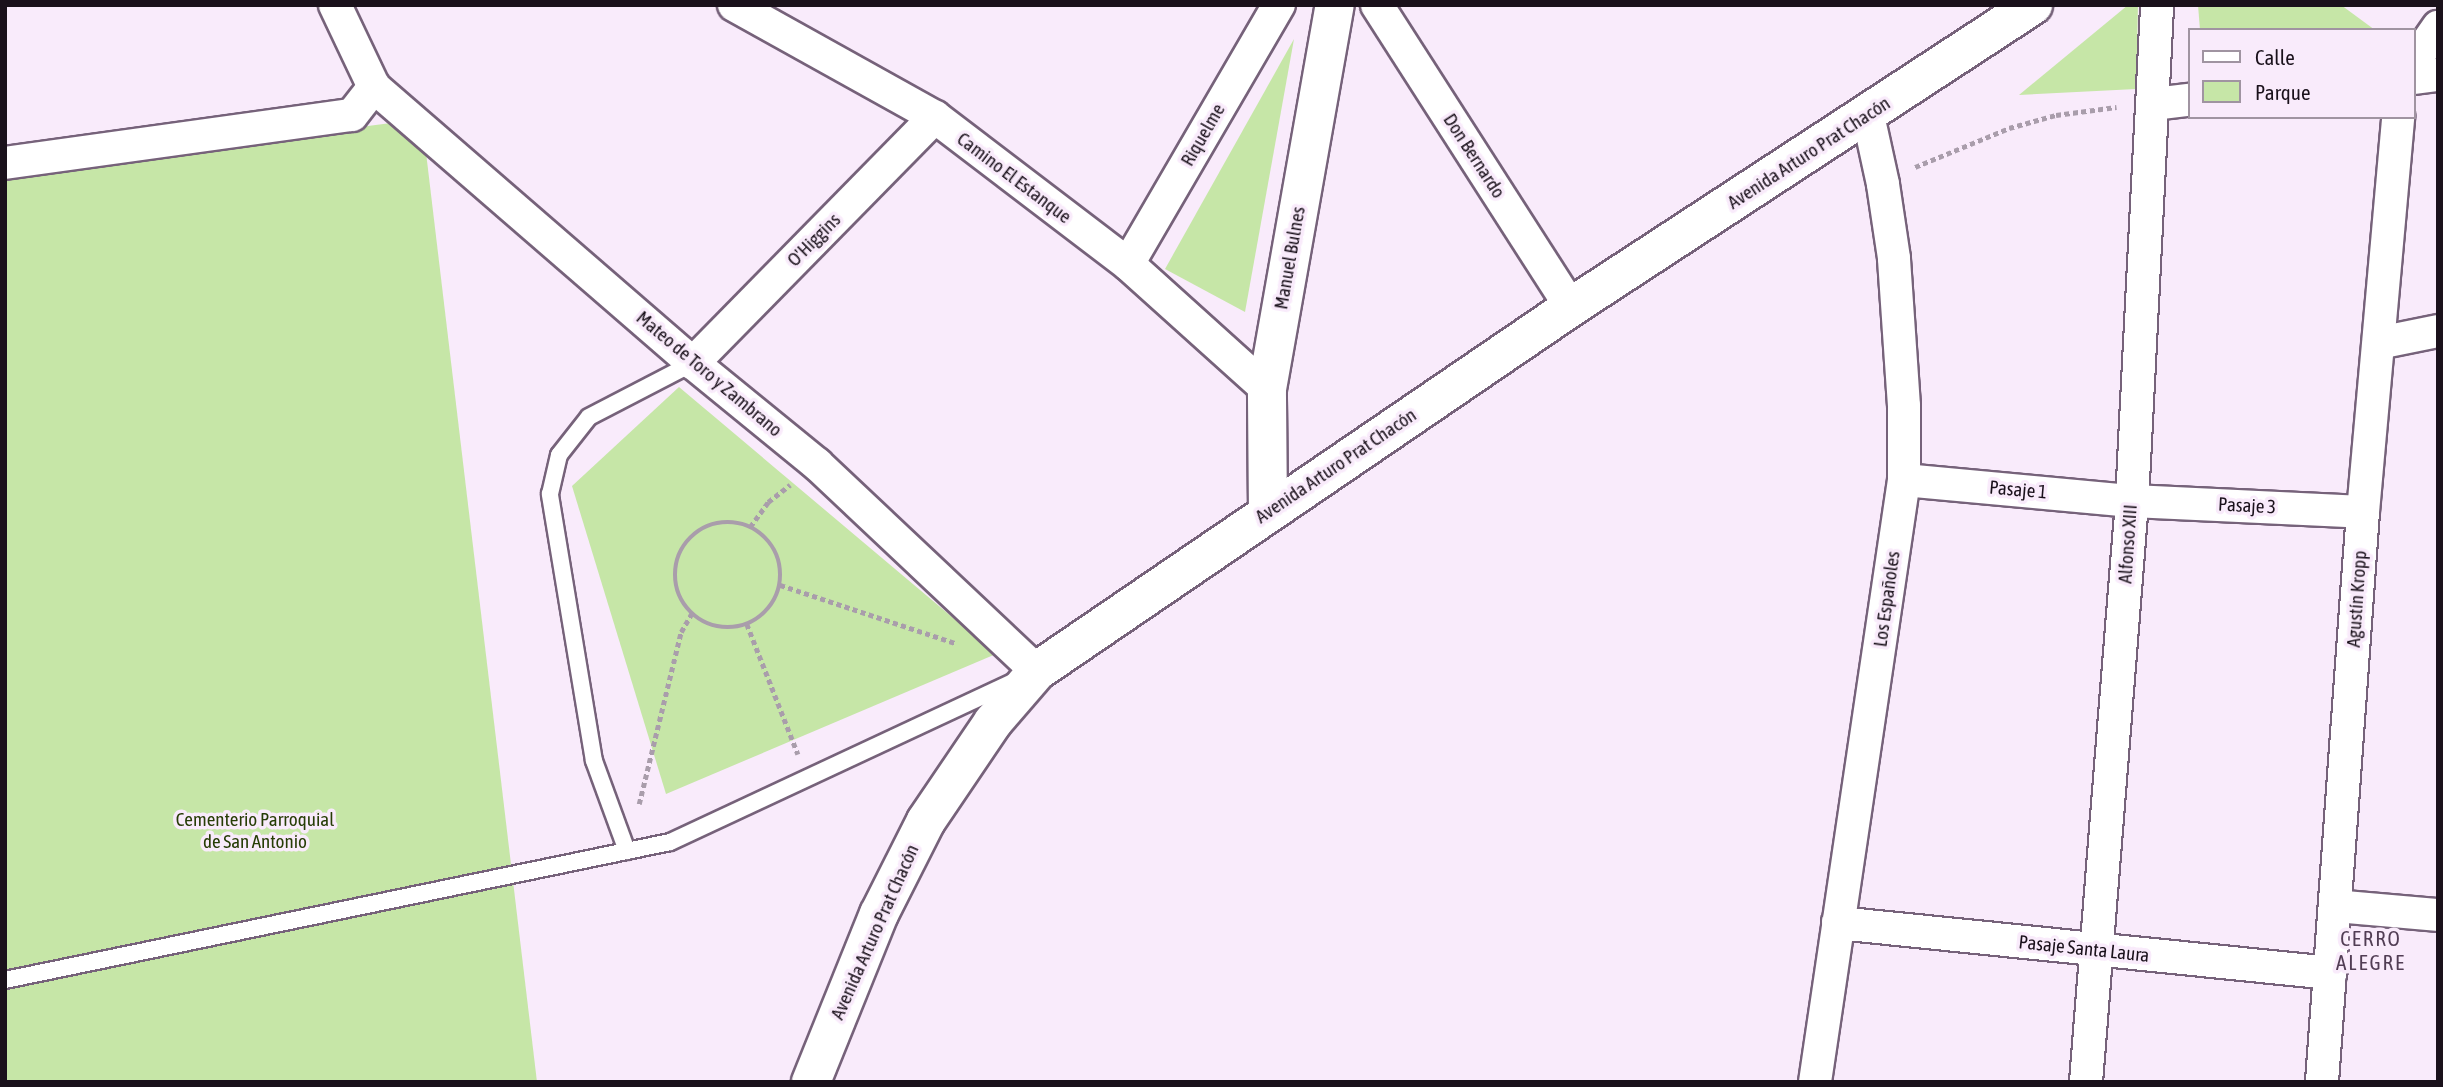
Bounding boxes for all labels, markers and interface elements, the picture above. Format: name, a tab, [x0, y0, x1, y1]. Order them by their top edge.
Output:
legend	[2188, 28, 2415, 119]
text: Calle	[2255, 45, 2295, 69]
text: Parque	[2255, 80, 2310, 104]
street label: Avenida Arturo Prat Chacón	[1723, 92, 1895, 214]
street label: Riquelme	[1176, 100, 1230, 170]
street label: Don Bernardo	[1438, 109, 1510, 203]
street label: Camino El Estanque	[952, 128, 1076, 228]
street label: Manuel Bulnes	[1270, 205, 1310, 311]
street label: O'Higgins	[783, 209, 845, 271]
street label: Mateo de Toro y Zambrano	[632, 306, 786, 442]
street label: Avenida Arturo Prat Chacón	[1251, 404, 1421, 528]
street label: Pasaje 1	[1988, 476, 2048, 504]
street label: Pasaje 3	[2218, 493, 2276, 519]
street label: Alfonso XIII	[2114, 504, 2142, 584]
street label: Los Españoles	[1869, 550, 1905, 648]
street label: Agustín Kropp	[2342, 550, 2372, 648]
park label: Cementerio Parroquial de San Antonio	[176, 809, 334, 853]
street label: Avenida Arturo Prat Chacón	[826, 841, 924, 1023]
district label: CERRO ALEGRE	[2337, 925, 2405, 975]
street label: Pasaje Santa Laura	[2018, 931, 2150, 967]

